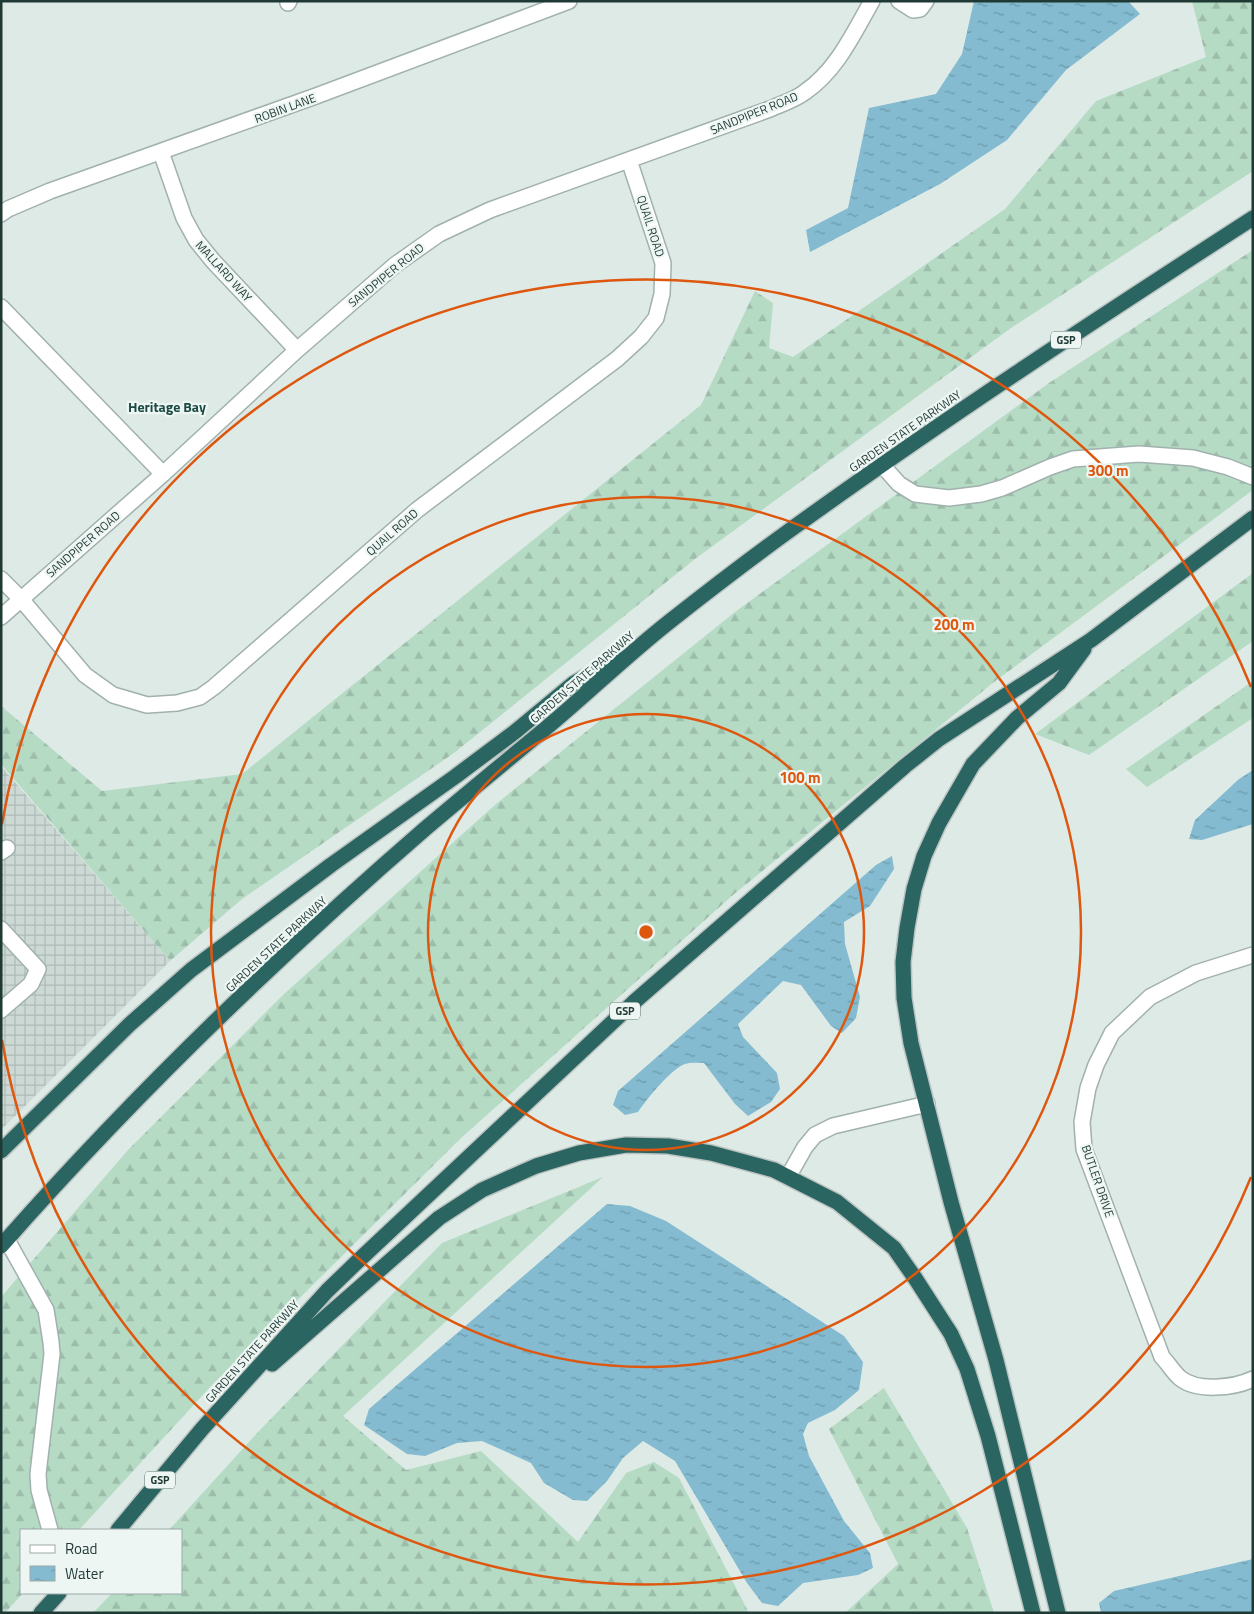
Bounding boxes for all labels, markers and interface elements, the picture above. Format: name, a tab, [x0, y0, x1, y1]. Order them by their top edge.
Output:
street label: SANDPIPER ROAD	[707, 87, 801, 139]
street label: ROBIN LANE	[252, 88, 319, 128]
street label: QUAIL ROAD	[632, 193, 670, 260]
street label: MALLARD WAY	[191, 236, 257, 306]
street label: SANDPIPER ROAD	[344, 238, 428, 312]
road number: GSP	[1051, 332, 1081, 348]
street label: GARDEN STATE PARKWAY	[845, 385, 965, 477]
district label: Heritage Bay	[128, 396, 206, 417]
text: 300 m	[1087, 459, 1129, 482]
street label: QUAIL ROAD	[362, 504, 423, 560]
street label: SANDPIPER ROAD	[42, 506, 125, 582]
text: 200 m	[933, 613, 975, 636]
street label: GARDEN STATE PARKWAY	[526, 626, 639, 728]
text: 100 m	[779, 766, 821, 789]
street label: GARDEN STATE PARKWAY	[221, 891, 332, 996]
centre of rings	[637, 923, 655, 941]
road number: GSP	[610, 1002, 640, 1019]
street label: BUTLER DRIVE	[1077, 1142, 1119, 1220]
street label: GARDEN STATE PARKWAY	[200, 1295, 304, 1407]
road number: GSP	[145, 1472, 175, 1488]
legend	[20, 1529, 182, 1594]
text: Road	[65, 1537, 97, 1560]
text: Water	[65, 1562, 104, 1585]

